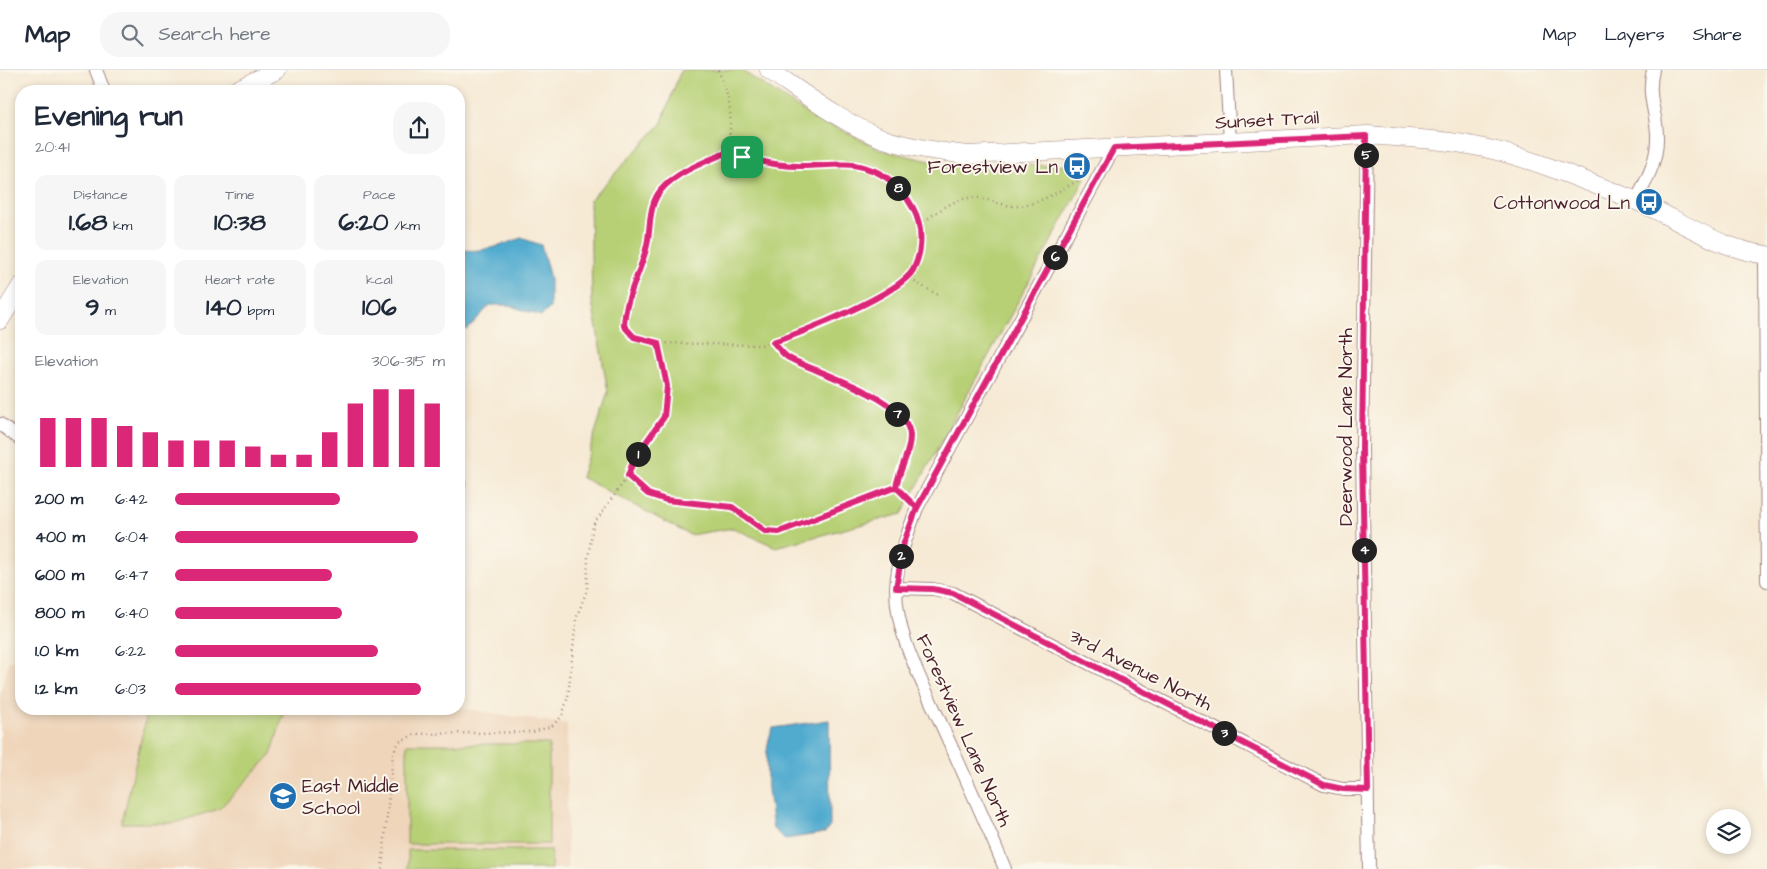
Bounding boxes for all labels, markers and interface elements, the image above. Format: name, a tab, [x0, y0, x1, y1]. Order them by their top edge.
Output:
search box	[100, 12, 450, 57]
text: Map	[25, 18, 70, 52]
icon: search	[118, 21, 146, 49]
text: Search here	[158, 21, 271, 48]
text: Map	[1542, 22, 1576, 47]
text: Layers	[1604, 22, 1665, 47]
text: Share	[1693, 22, 1742, 47]
text: Evening run	[35, 97, 183, 136]
button: share	[393, 102, 445, 154]
street label: Sunset Trail	[1214, 104, 1320, 137]
text: 20:41	[35, 136, 70, 158]
pin	[721, 136, 763, 178]
pin: 5	[1354, 142, 1378, 168]
icon: arrive	[728, 143, 756, 171]
text: 5	[1362, 145, 1371, 165]
bus stop icon: Forestview Ln	[1062, 151, 1092, 181]
place label: Forestview Ln	[928, 154, 1058, 181]
pin: 8	[886, 176, 910, 200]
text: 8	[894, 178, 903, 198]
text: Distance	[73, 185, 128, 205]
text: Time	[225, 185, 255, 205]
text: Pace	[363, 185, 396, 205]
bus stop icon: Cottonwood Ln	[1634, 187, 1664, 217]
place label: Cottonwood Ln	[1494, 190, 1630, 217]
text: 1.68	[69, 205, 107, 240]
text: 10:38	[214, 205, 266, 240]
text: 6:20	[339, 205, 389, 240]
text: km	[107, 216, 133, 236]
text: /km	[389, 216, 420, 236]
pin: 6	[1042, 244, 1068, 270]
text: 6	[1051, 247, 1060, 267]
text: Elevation	[73, 270, 128, 290]
text: Heart rate	[205, 270, 275, 290]
text: kcal	[366, 270, 393, 290]
text: 9	[85, 290, 100, 325]
text: 140	[206, 290, 242, 325]
text: 106	[362, 290, 397, 325]
text: m	[100, 301, 116, 321]
text: bpm	[242, 301, 274, 321]
street label: Deerwood Lane North	[1333, 327, 1360, 526]
text: Elevation	[35, 350, 98, 372]
text: 306–315 m	[371, 350, 445, 372]
pin: 7	[884, 402, 910, 426]
text: 7	[893, 404, 902, 424]
pin: 1	[626, 442, 650, 466]
text: 1	[638, 444, 639, 464]
text: 200 m	[35, 488, 83, 510]
text: 6:42	[115, 488, 148, 510]
text: 400 m	[35, 526, 85, 548]
text: 6:04	[115, 526, 149, 548]
pin: 4	[1352, 538, 1376, 562]
text: 4	[1360, 540, 1369, 560]
pin: 2	[888, 544, 914, 568]
text: 2	[897, 546, 906, 566]
text: 600 m	[35, 564, 84, 586]
text: 6:47	[115, 564, 148, 586]
text: 800 m	[35, 602, 84, 624]
text: 6:40	[115, 602, 149, 624]
street label: 3rd Avenue North	[1064, 623, 1217, 718]
street label: Forestview Lane North	[909, 630, 1019, 832]
text: 1.0 km	[35, 640, 78, 662]
text: 6:22	[115, 640, 146, 662]
text: 1.2 km	[35, 678, 77, 700]
text: 6:03	[115, 678, 146, 700]
pin: 3	[1212, 720, 1236, 746]
text: 3	[1221, 723, 1228, 743]
place label: East Middle School	[302, 773, 399, 822]
school or university icon: East Middle School	[268, 781, 298, 811]
map controls	[1706, 809, 1751, 854]
button: layers	[1706, 809, 1751, 854]

